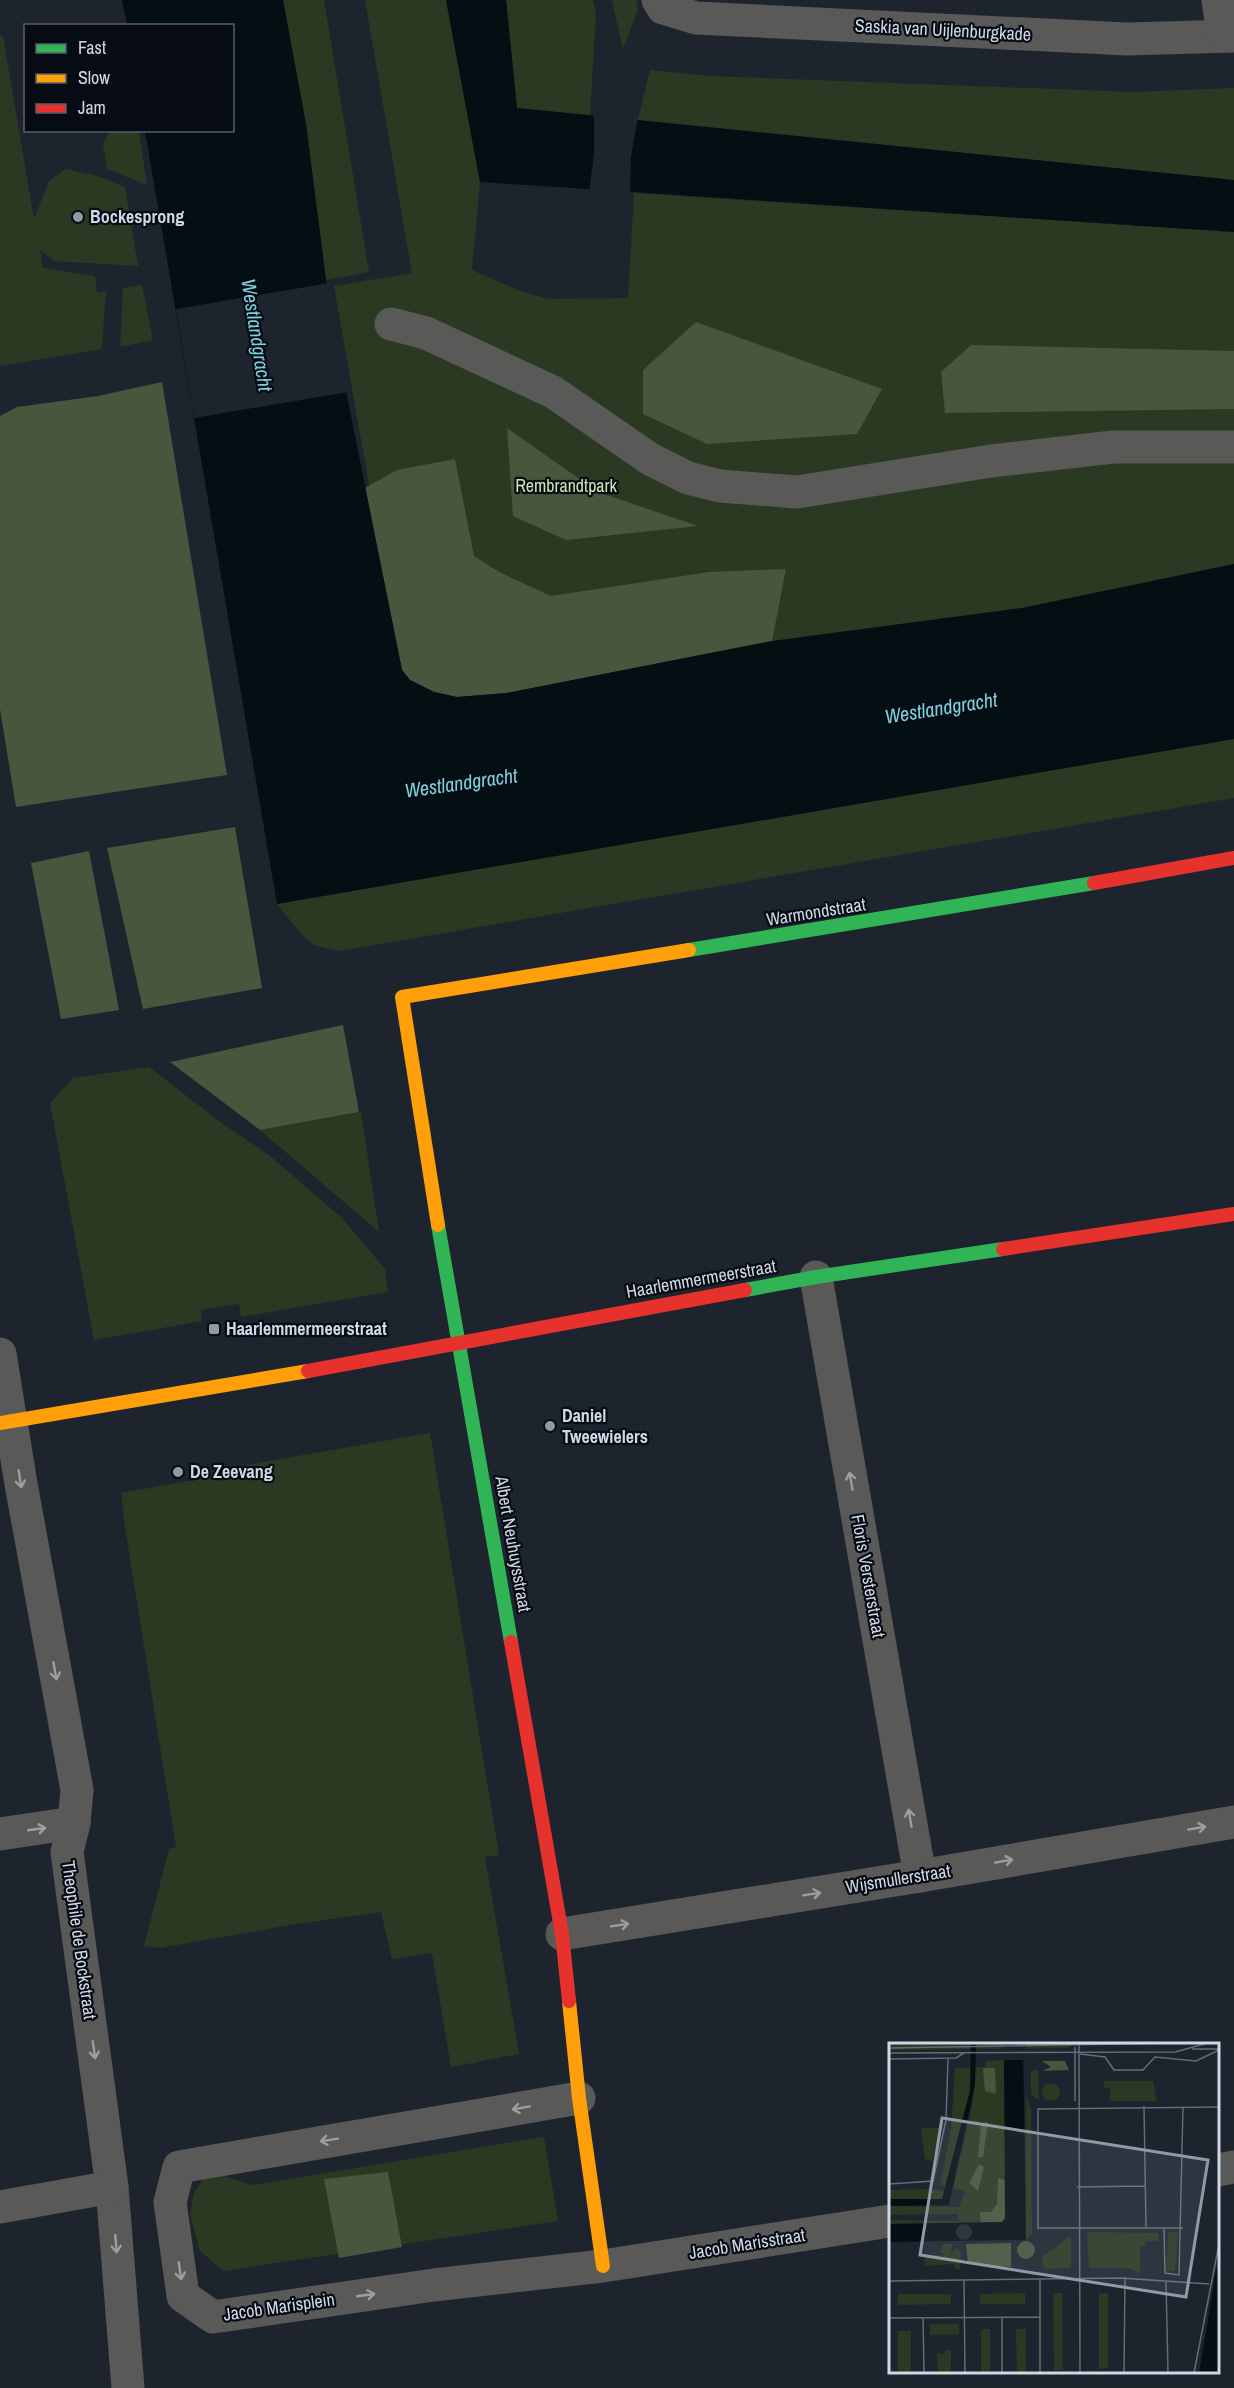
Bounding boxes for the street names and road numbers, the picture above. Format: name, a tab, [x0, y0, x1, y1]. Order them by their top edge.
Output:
street label: Saskia van Uijlenburgkade	[854, 12, 1032, 47]
street label: Warmondstraat	[764, 891, 867, 932]
street label: Haarlemmermeerstraat	[624, 1253, 778, 1304]
street label: Albert Neuhuysstraat	[489, 1473, 538, 1614]
street label: Floris Versterstraat	[845, 1512, 892, 1639]
street label: Wijsmullerstraat	[844, 1858, 952, 1899]
street label: Theophile de Bockstraat	[56, 1859, 103, 2021]
street label: Jacob Marisstraat	[687, 2222, 807, 2265]
street label: Jacob Marisplein	[222, 2286, 336, 2327]

